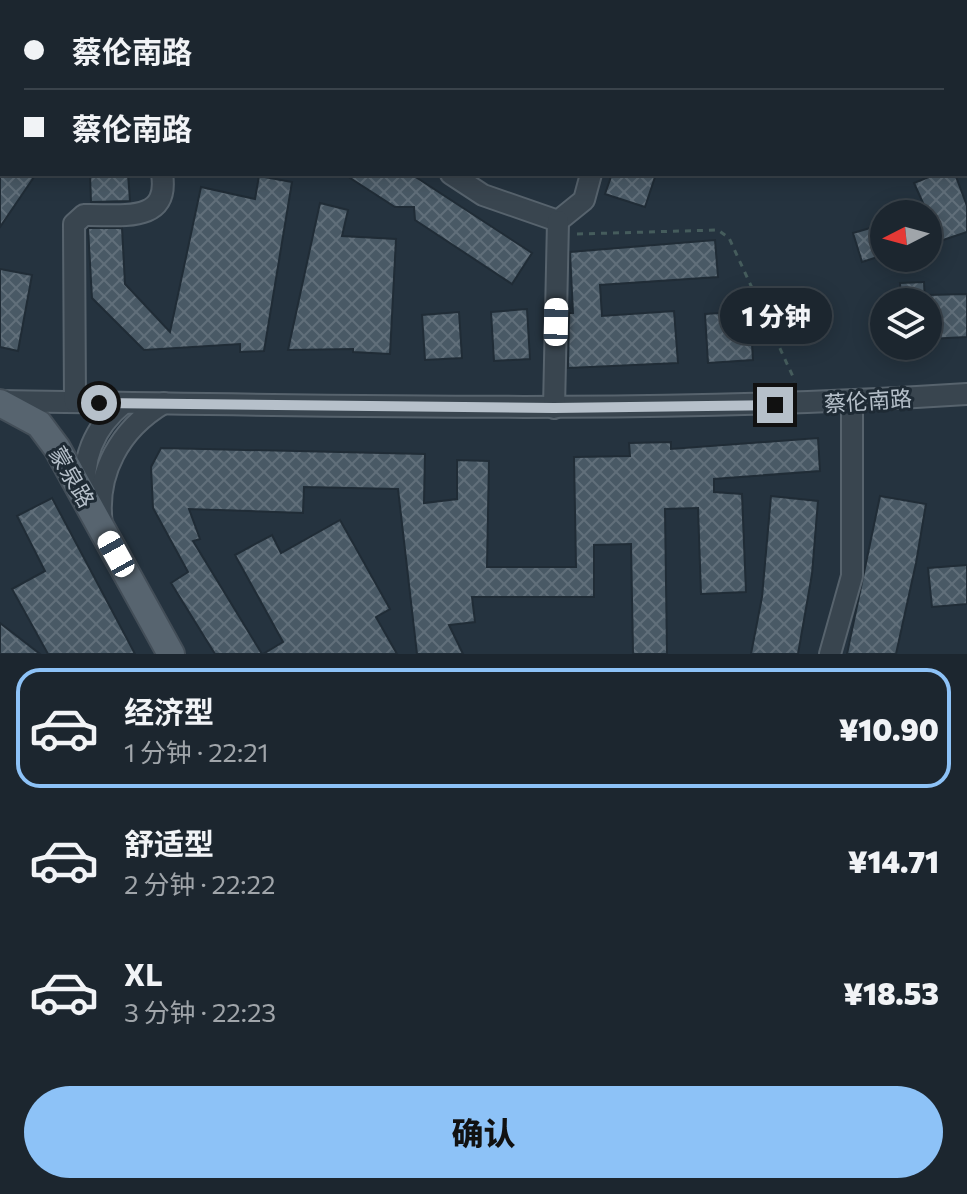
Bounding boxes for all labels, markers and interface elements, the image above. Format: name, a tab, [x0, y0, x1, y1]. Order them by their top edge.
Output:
text: 蔡伦南路	[72, 32, 192, 69]
text: 蔡伦南路	[72, 109, 192, 146]
north arrow	[870, 200, 942, 272]
map controls	[870, 200, 942, 360]
button: layers	[870, 288, 942, 360]
callout: 1 分钟	[719, 289, 831, 345]
car	[544, 298, 568, 346]
text: 1 分钟	[741, 300, 811, 331]
street label: 蔡伦南路	[823, 384, 913, 417]
route start	[81, 385, 117, 421]
route end	[757, 387, 793, 423]
street label: 蒙泉路	[44, 441, 101, 512]
car	[94, 527, 138, 581]
icon: car	[28, 692, 100, 764]
text: 经济型	[124, 692, 214, 729]
text: ¥10.90	[839, 710, 939, 747]
text: 1 分钟 · 22:21	[124, 736, 269, 767]
icon: car	[28, 824, 100, 896]
text: 舒适型	[124, 824, 214, 861]
text: ¥14.71	[848, 842, 939, 879]
text: 2 分钟 · 22:22	[124, 868, 275, 899]
text: XL	[124, 955, 163, 992]
icon: car	[28, 956, 100, 1028]
text: ¥18.53	[843, 974, 939, 1011]
text: 3 分钟 · 22:23	[124, 996, 276, 1027]
button: 确认	[24, 1086, 943, 1178]

